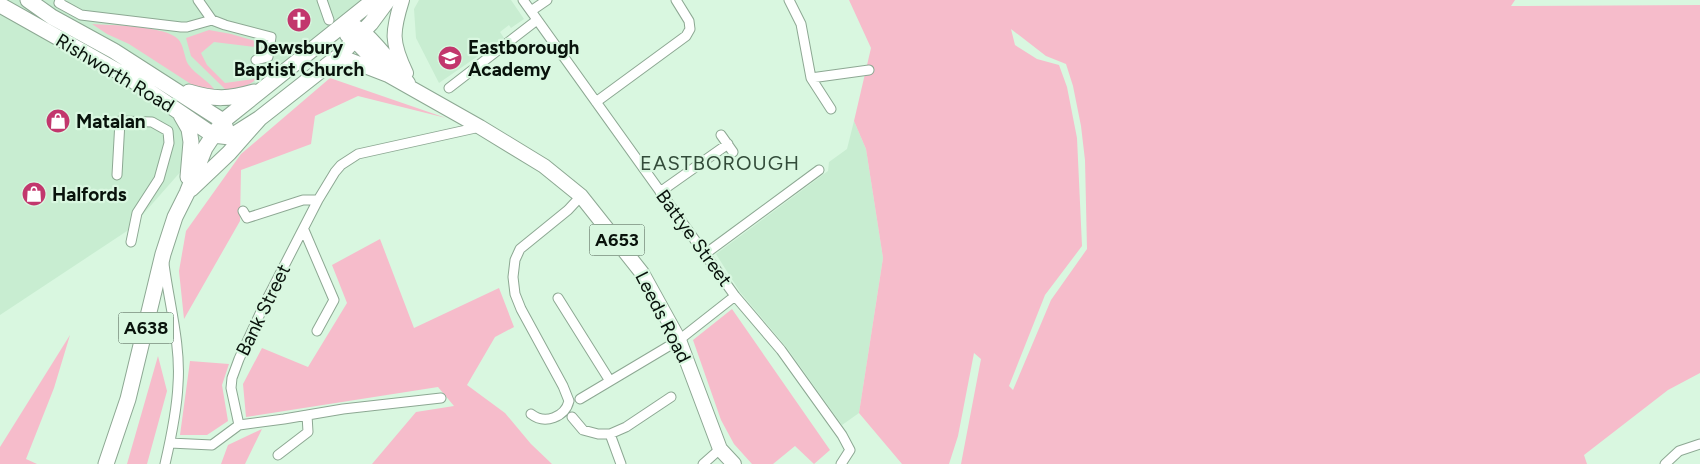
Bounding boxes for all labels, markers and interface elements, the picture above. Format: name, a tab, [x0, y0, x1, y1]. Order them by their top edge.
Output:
church icon: Dewsbury Baptist Church	[286, 7, 312, 33]
street label: Rishworth Road	[52, 29, 178, 117]
place label: Dewsbury Baptist Church	[234, 36, 364, 81]
place label: Eastborough Academy	[468, 36, 579, 81]
school or university icon: Eastborough Academy	[437, 45, 463, 71]
shop icon: Matalan	[45, 108, 71, 134]
place label: Matalan	[76, 110, 146, 133]
district label: EASTBOROUGH	[640, 151, 800, 175]
shop icon: Halfords	[21, 181, 47, 207]
place label: Halfords	[52, 183, 127, 206]
street label: Battye Street	[651, 185, 737, 291]
road number: A653	[590, 224, 644, 256]
street label: Bank Street	[231, 260, 295, 360]
street label: Leeds Road	[630, 268, 696, 366]
road number: A638	[118, 312, 174, 343]

